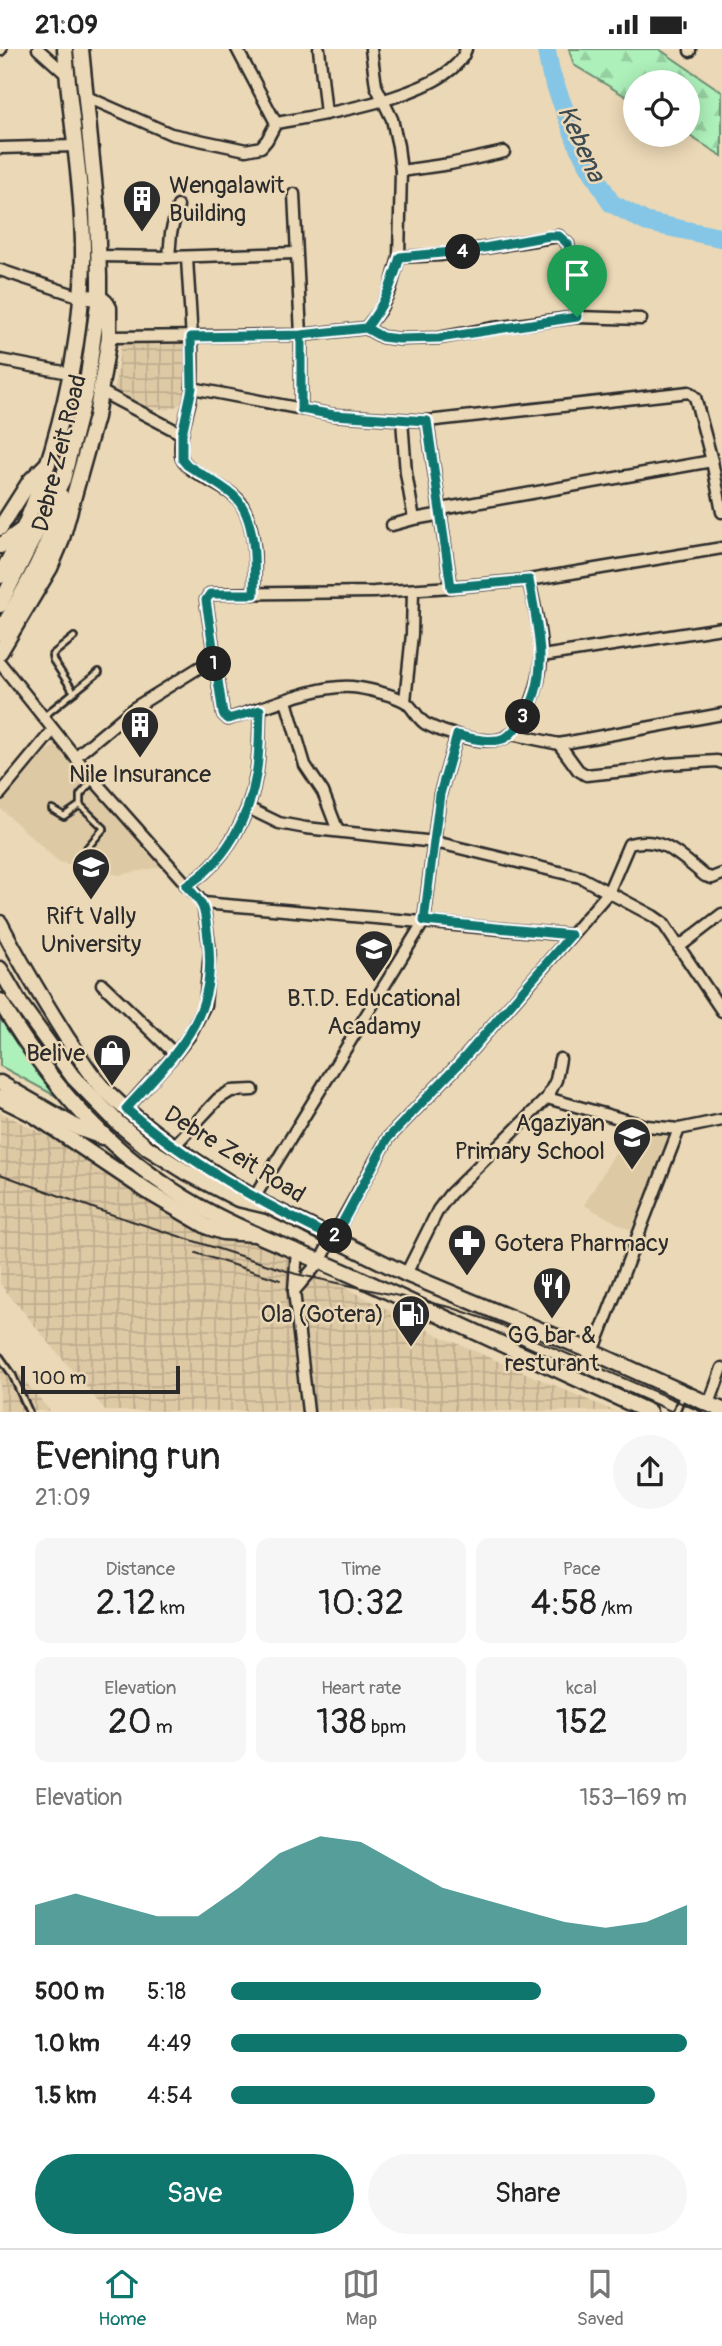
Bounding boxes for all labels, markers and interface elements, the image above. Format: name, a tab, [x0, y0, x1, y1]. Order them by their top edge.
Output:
text: 21:09	[35, 9, 98, 41]
map controls	[623, 70, 700, 147]
button: locate	[623, 70, 700, 147]
water label: Kebena	[550, 100, 613, 188]
place label: Wengalawit Building	[169, 171, 285, 228]
building icon: Wengalawit Building	[121, 178, 163, 233]
pin: 4	[446, 235, 480, 269]
text: 4	[457, 239, 468, 263]
pin	[547, 245, 607, 317]
icon: arrive	[558, 256, 596, 294]
street label: Debre Zeit Road	[26, 372, 93, 535]
pin: 1	[196, 647, 232, 681]
text: 1	[210, 651, 217, 675]
pin: 3	[505, 699, 540, 735]
building icon: Nile Insurance	[119, 704, 161, 759]
text: 3	[517, 704, 528, 728]
place label: Nile Insurance	[69, 760, 211, 789]
school or university icon: Rift Vally University	[70, 846, 112, 901]
place label: Rift Vally University	[41, 902, 141, 959]
school or university icon: B.T.D. Educational Acadamy	[353, 928, 395, 983]
place label: B.T.D. Educational Acadamy	[287, 984, 461, 1041]
shop icon: Belive	[91, 1032, 133, 1087]
place label: Belive	[26, 1039, 85, 1068]
street label: Debre Zeit Road	[159, 1100, 311, 1209]
place label: Agaziyan Primary School	[455, 1109, 605, 1166]
school or university icon: Agaziyan Primary School	[611, 1116, 653, 1171]
pin: 2	[318, 1219, 352, 1253]
pharmacy icon: Gotera Pharmacy	[446, 1222, 488, 1277]
text: 2	[329, 1223, 340, 1247]
place label: Gotera Pharmacy	[494, 1229, 668, 1258]
restaurant icon: GG bar & resturant	[531, 1265, 573, 1320]
fuel station icon: Ola (Gotera)	[390, 1293, 432, 1348]
place label: Ola (Gotera)	[261, 1300, 384, 1329]
place label: GG bar & resturant	[505, 1321, 600, 1378]
scale bar	[21, 1363, 180, 1394]
text: 100 m	[32, 1366, 86, 1390]
text: Evening run	[35, 1433, 221, 1481]
button: share	[613, 1435, 687, 1509]
text: 21:09	[35, 1483, 91, 1512]
text: Distance	[106, 1557, 175, 1581]
text: Time	[341, 1557, 381, 1581]
text: Pace	[563, 1557, 600, 1581]
text: 2.12	[96, 1581, 156, 1625]
text: 10:32	[318, 1581, 404, 1625]
text: 4:58	[531, 1581, 597, 1625]
text: km	[156, 1596, 185, 1620]
text: /km	[597, 1596, 633, 1620]
text: Elevation	[104, 1676, 177, 1700]
text: Heart rate	[321, 1676, 401, 1700]
text: kcal	[566, 1676, 597, 1700]
text: 20	[108, 1700, 152, 1744]
text: 138	[316, 1700, 367, 1744]
text: 152	[556, 1700, 608, 1744]
text: m	[152, 1715, 173, 1739]
text: bpm	[367, 1715, 406, 1739]
text: Elevation	[35, 1783, 123, 1812]
text: 153–169 m	[580, 1783, 687, 1812]
text: 500 m	[35, 1977, 104, 2006]
text: 5:18	[147, 1977, 186, 2006]
text: 1.0 km	[35, 2029, 100, 2058]
text: 4:49	[147, 2029, 192, 2058]
text: 1.5 km	[35, 2081, 97, 2110]
text: 4:54	[147, 2081, 192, 2110]
button: Save	[35, 2154, 354, 2234]
button: Share	[368, 2154, 687, 2234]
tab: Home	[98, 2265, 146, 2331]
tab: Map	[342, 2265, 380, 2331]
tab: Saved	[577, 2265, 624, 2331]

